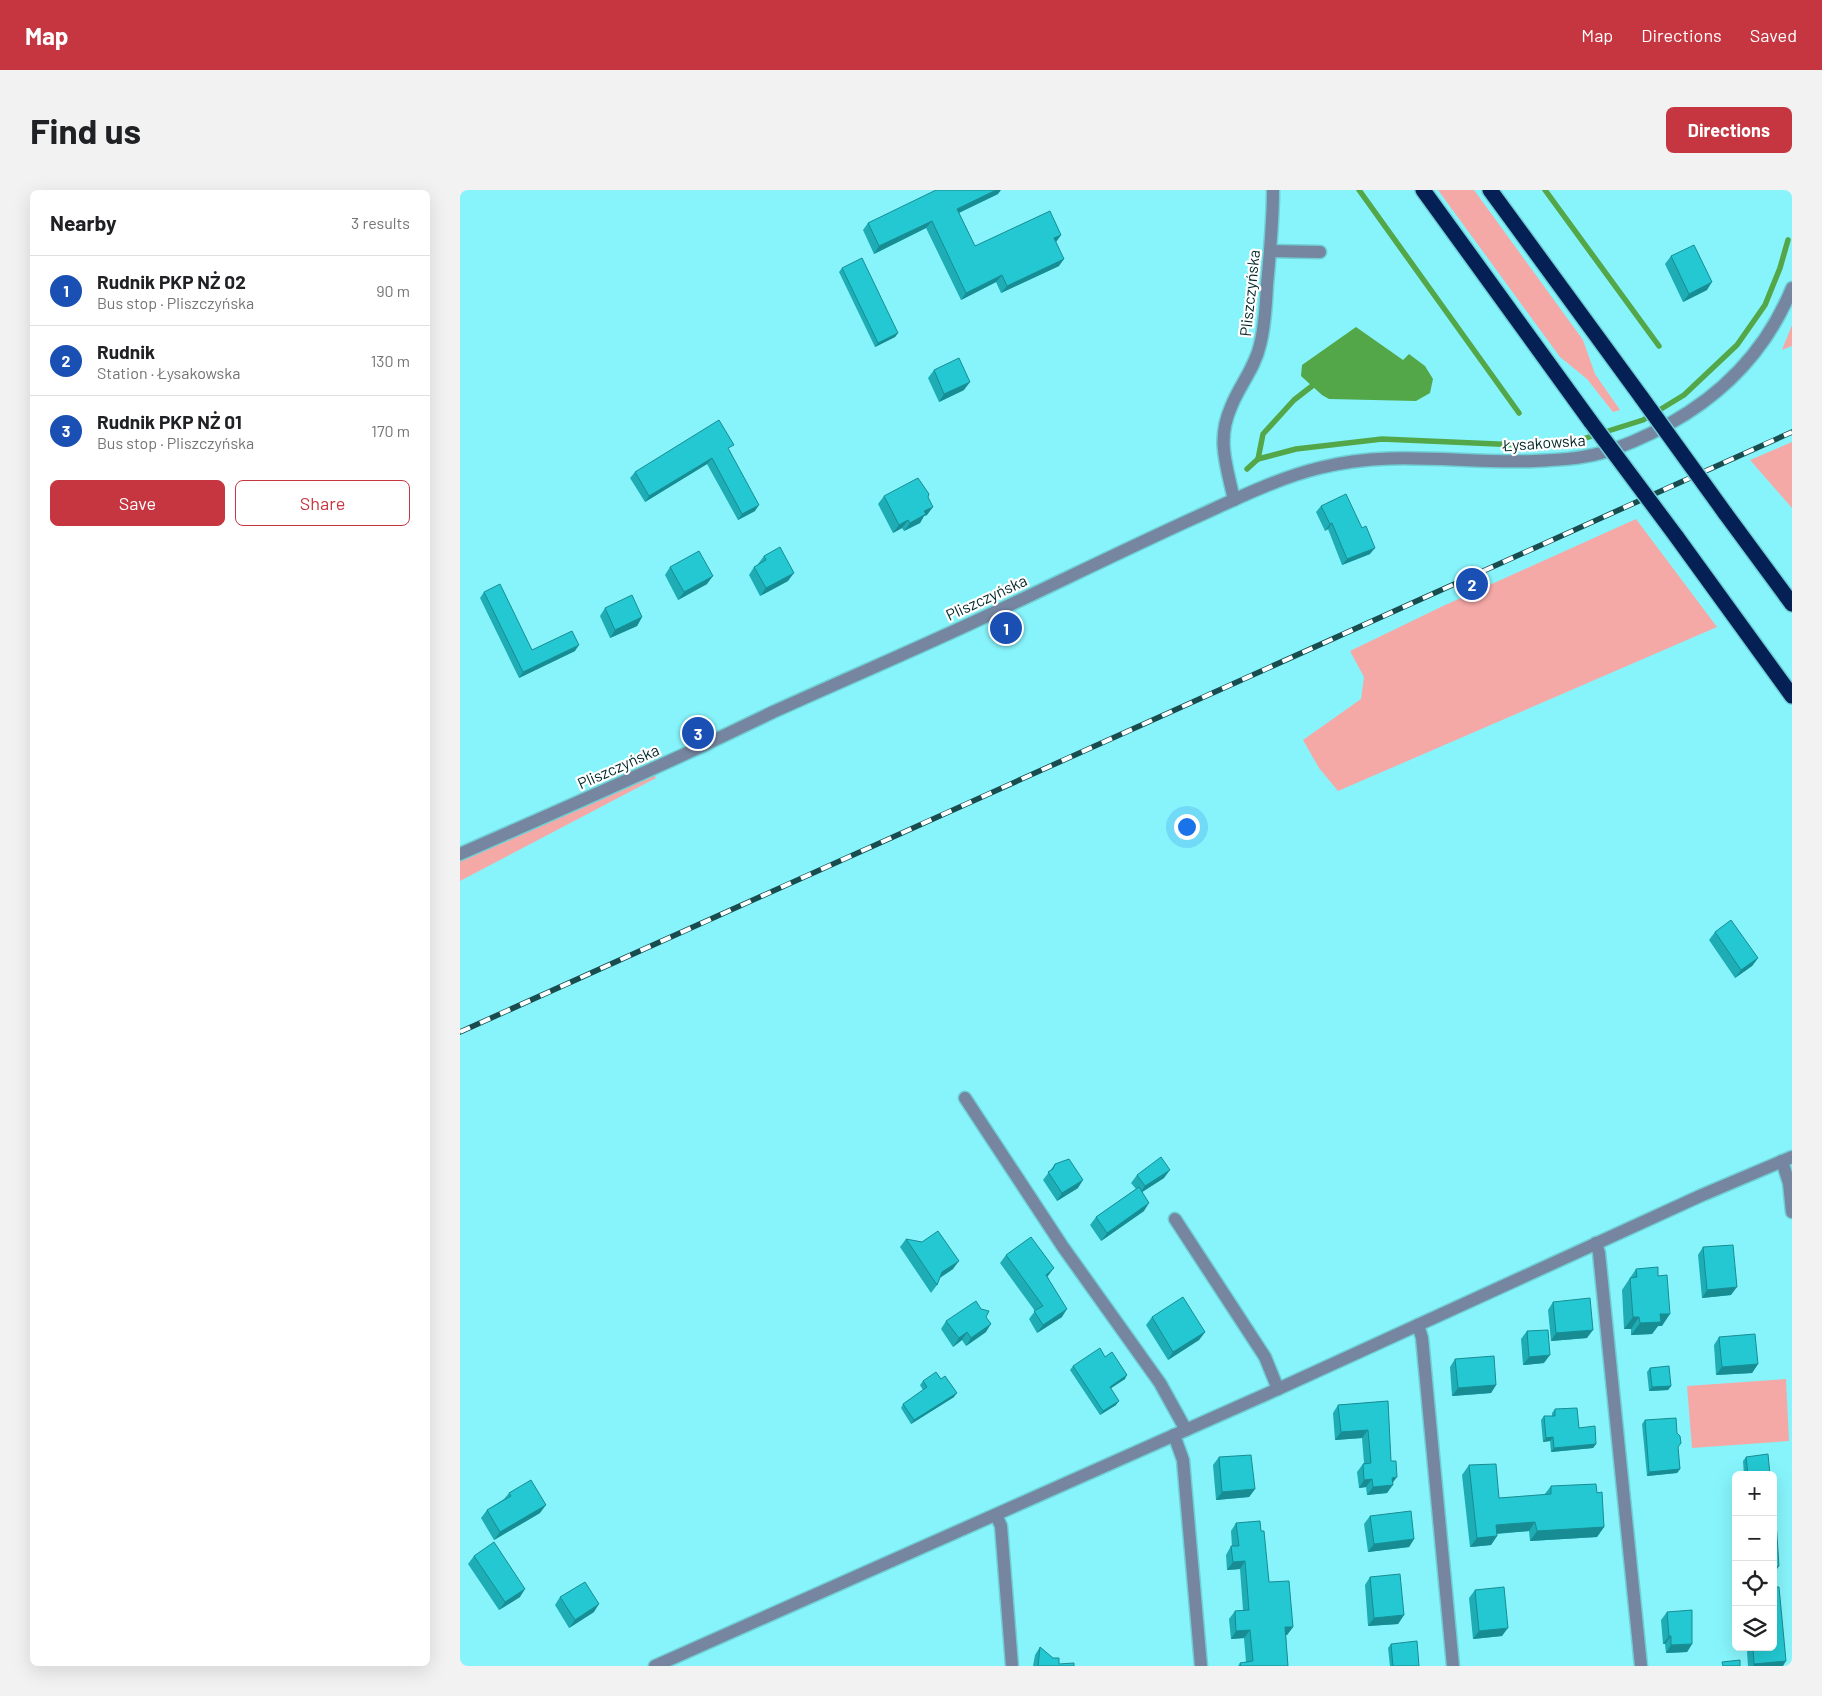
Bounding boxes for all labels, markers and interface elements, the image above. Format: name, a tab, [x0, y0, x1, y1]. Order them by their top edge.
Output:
text: Map	[25, 21, 68, 50]
text: Map	[1581, 24, 1613, 46]
text: Directions	[1641, 24, 1722, 46]
text: Saved	[1750, 24, 1797, 46]
button: Directions	[1666, 107, 1792, 153]
text: Find us	[30, 109, 141, 151]
text: Nearby	[50, 210, 116, 235]
text: 3 results	[351, 213, 410, 232]
street label: Pliszczyńska	[1235, 249, 1263, 337]
text: Rudnik PKP NŻ 02	[97, 270, 246, 293]
text: 1	[63, 281, 69, 300]
text: 90 m	[376, 281, 410, 300]
text: Bus stop · Pliszczyńska	[97, 293, 254, 312]
text: Rudnik	[97, 340, 155, 363]
text: 2	[62, 351, 70, 370]
text: 130 m	[371, 351, 410, 370]
text: Station · Łysakowska	[97, 363, 240, 382]
text: Rudnik PKP NŻ 01	[97, 410, 242, 433]
text: 3	[62, 421, 70, 440]
text: 170 m	[371, 421, 410, 440]
street label: Łysakowska	[1501, 430, 1586, 454]
text: Bus stop · Pliszczyńska	[97, 433, 254, 452]
button: Save	[50, 480, 225, 526]
button: Share	[235, 480, 410, 526]
pin: 2	[1456, 565, 1488, 603]
street label: Pliszczyńska	[942, 570, 1030, 624]
pin: 1	[990, 609, 1022, 647]
pin: 3	[682, 714, 714, 752]
street label: Pliszczyńska	[574, 740, 662, 792]
your location	[1174, 814, 1200, 840]
map controls	[1732, 1471, 1777, 1651]
button: +	[1732, 1471, 1777, 1516]
button: −	[1732, 1516, 1777, 1561]
button: locate	[1732, 1561, 1777, 1606]
button: layers	[1732, 1606, 1777, 1651]

